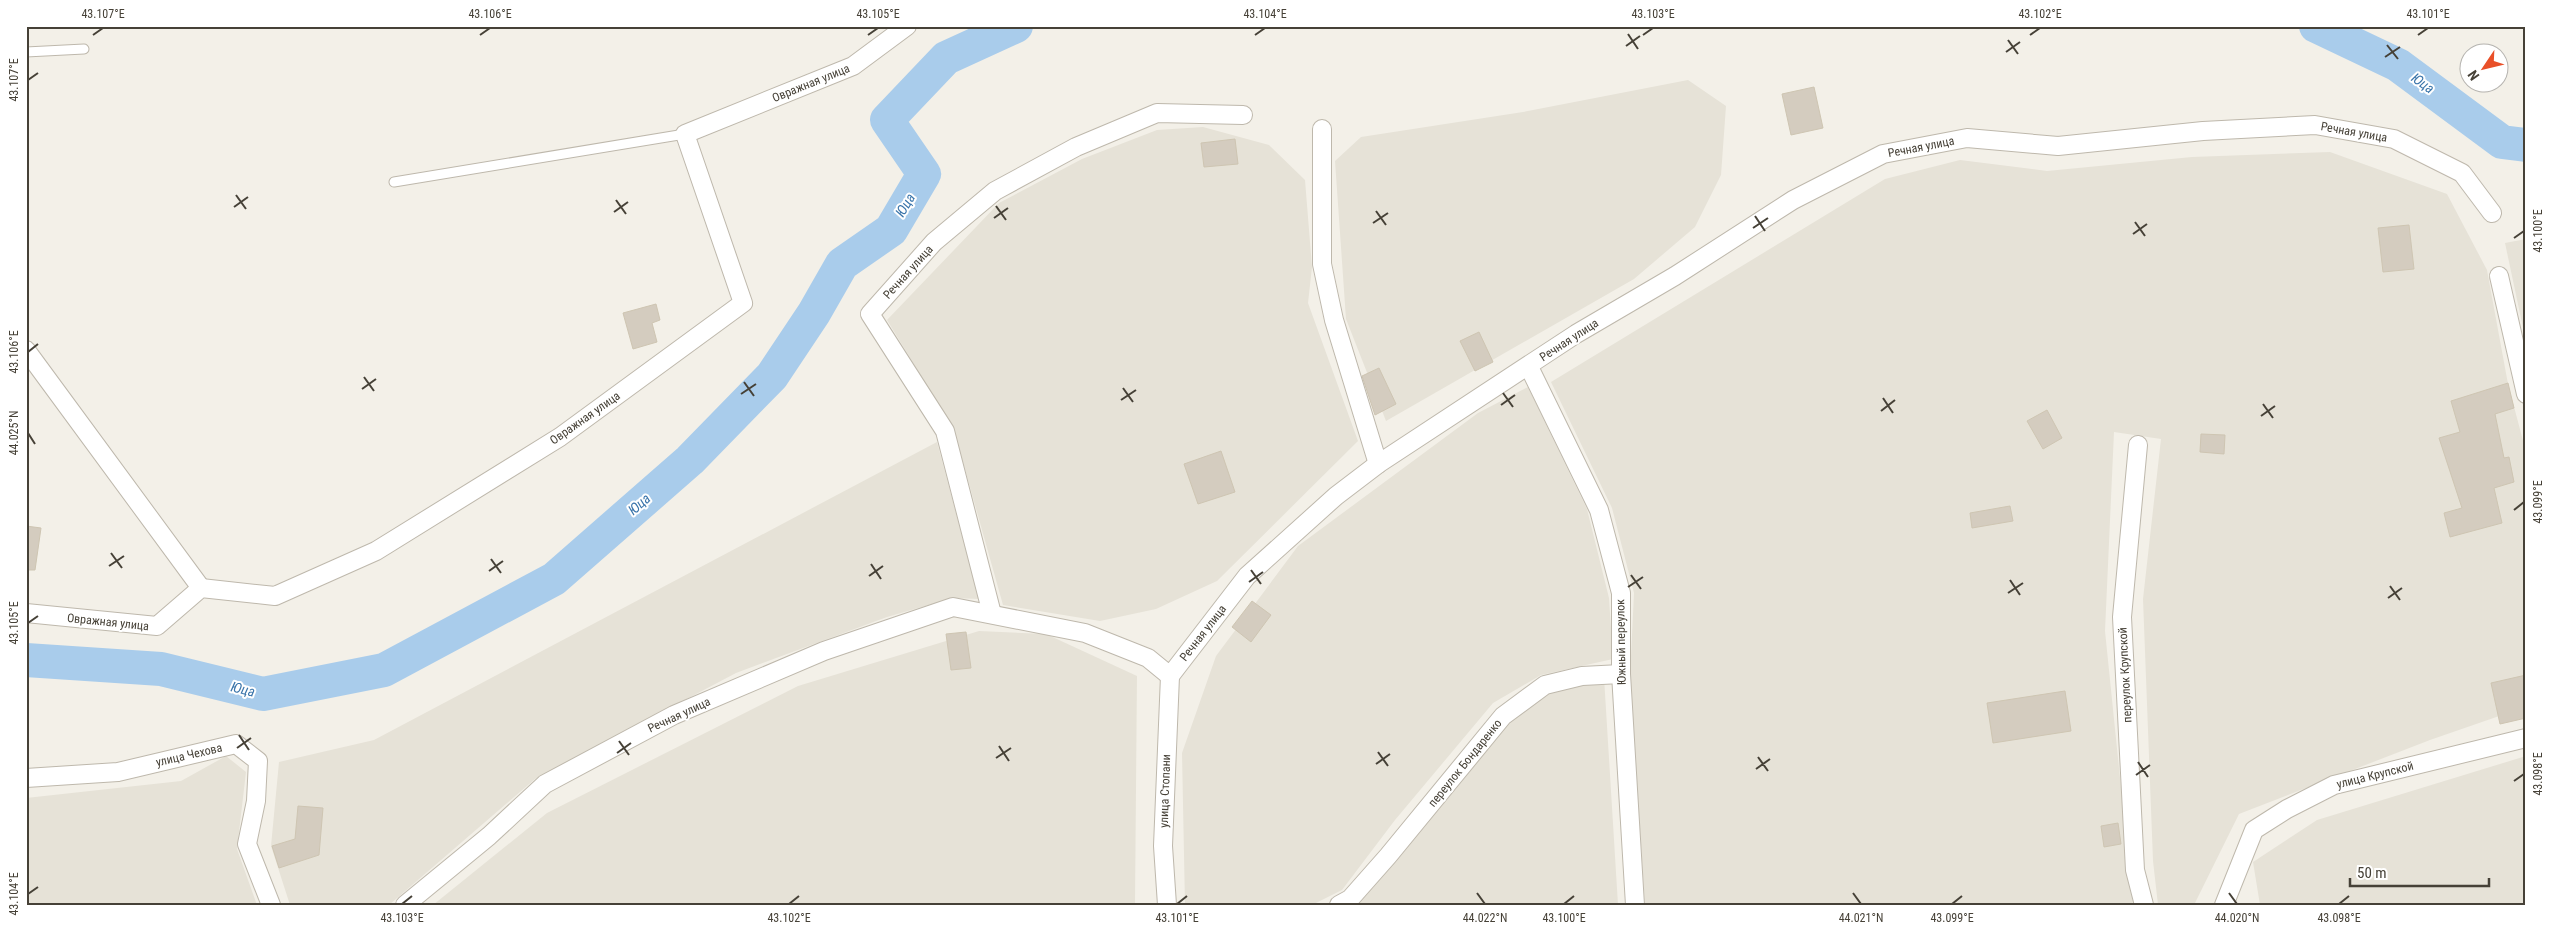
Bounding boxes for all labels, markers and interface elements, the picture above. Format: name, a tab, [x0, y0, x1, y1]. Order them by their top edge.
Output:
text: 43.107°E	[81, 7, 125, 21]
text: 43.106°E	[468, 7, 512, 21]
text: 43.105°E	[856, 7, 900, 21]
text: 43.104°E	[1243, 7, 1287, 21]
text: 43.103°E	[1631, 7, 1675, 21]
text: 43.102°E	[2018, 7, 2062, 21]
text: 43.101°E	[2406, 7, 2450, 21]
north arrow	[2460, 42, 2510, 92]
text: 43.107°E	[7, 58, 21, 102]
street label: Овражная улица	[770, 61, 852, 105]
text: N	[2464, 67, 2482, 84]
water label: Юца	[2409, 69, 2437, 97]
street label: Речная улица	[2320, 119, 2389, 145]
street label: Речная улица	[1887, 134, 1956, 160]
water label: Юца	[892, 191, 918, 219]
text: 43.100°E	[2531, 209, 2545, 253]
street label: Речная улица	[880, 242, 936, 302]
street label: Речная улица	[1537, 316, 1601, 364]
text: 43.106°E	[7, 330, 21, 374]
street label: Овражная улица	[547, 389, 623, 447]
text: 44.025°N	[7, 411, 21, 455]
text: 43.099°E	[2531, 480, 2545, 524]
water label: Юца	[625, 490, 653, 518]
street label: Южный переулок	[1613, 599, 1629, 685]
text: 43.105°E	[7, 601, 21, 645]
street label: Речная улица	[1177, 602, 1229, 664]
street label: Овражная улица	[66, 611, 150, 633]
street label: переулок Крупской	[2116, 627, 2134, 723]
water label: Юца	[229, 678, 257, 700]
street label: Речная улица	[646, 694, 713, 736]
street label: переулок Бондаренко	[1425, 716, 1505, 810]
street label: улица Чехова	[154, 741, 224, 769]
text: 43.098°E	[2531, 752, 2545, 796]
street label: улица Стопани	[1157, 754, 1173, 828]
street label: улица Крупской	[2335, 759, 2415, 791]
scale bar	[2350, 856, 2488, 888]
text: 50 m	[2357, 864, 2387, 882]
text: 43.104°E	[7, 872, 21, 916]
text: 43.103°E	[380, 911, 424, 925]
text: 43.102°E	[767, 911, 811, 925]
text: 43.101°E	[1155, 911, 1199, 925]
text: 44.022°N	[1463, 911, 1507, 925]
text: 43.100°E	[1542, 911, 1586, 925]
text: 44.021°N	[1839, 911, 1883, 925]
text: 43.099°E	[1930, 911, 1974, 925]
text: 44.020°N	[2215, 911, 2259, 925]
text: 43.098°E	[2317, 911, 2361, 925]

